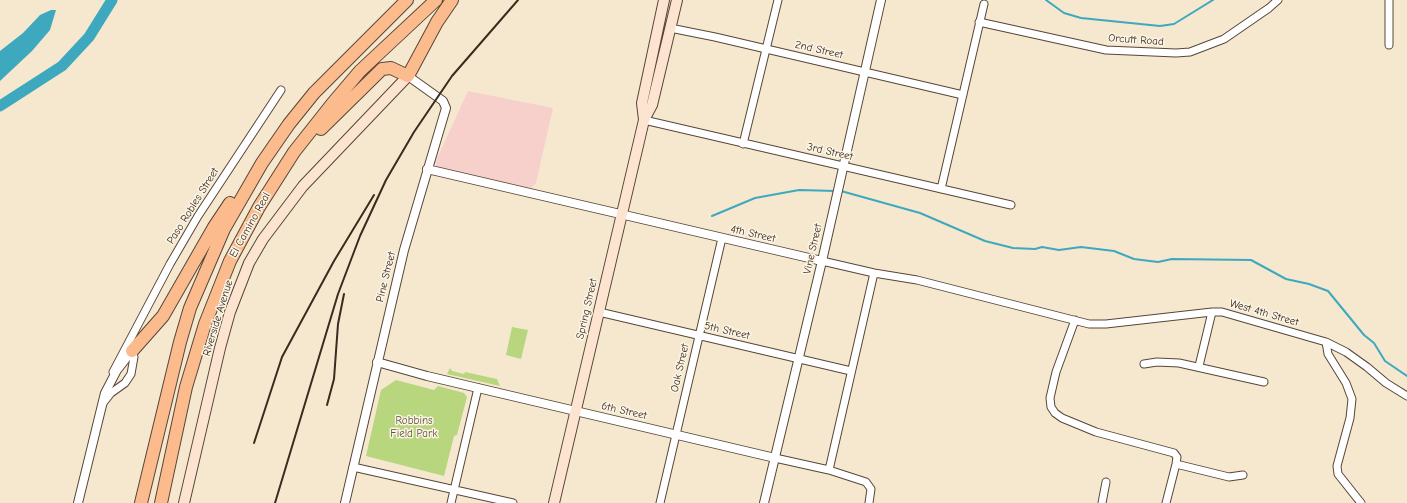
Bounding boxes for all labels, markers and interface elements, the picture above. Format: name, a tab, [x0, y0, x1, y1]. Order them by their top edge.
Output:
street label: Orcutt Road	[1108, 31, 1164, 49]
street label: 2nd Street	[794, 38, 844, 62]
street label: 3rd Street	[806, 140, 854, 164]
street label: Paso Robles Street	[164, 166, 222, 246]
street label: El Camino Real	[227, 190, 273, 260]
street label: 4th Street	[729, 222, 777, 246]
street label: Vine Street	[801, 223, 825, 275]
street label: Pine Street	[373, 250, 399, 304]
street label: Spring Street	[574, 277, 600, 341]
street label: Riverside Avenue	[200, 278, 236, 358]
street label: West 4th Street	[1228, 297, 1300, 329]
street label: 5th Street	[703, 319, 751, 343]
street label: Oak Street	[668, 343, 692, 393]
street label: 6th Street	[600, 399, 648, 423]
park label: Robbins Field Park	[390, 414, 438, 440]

